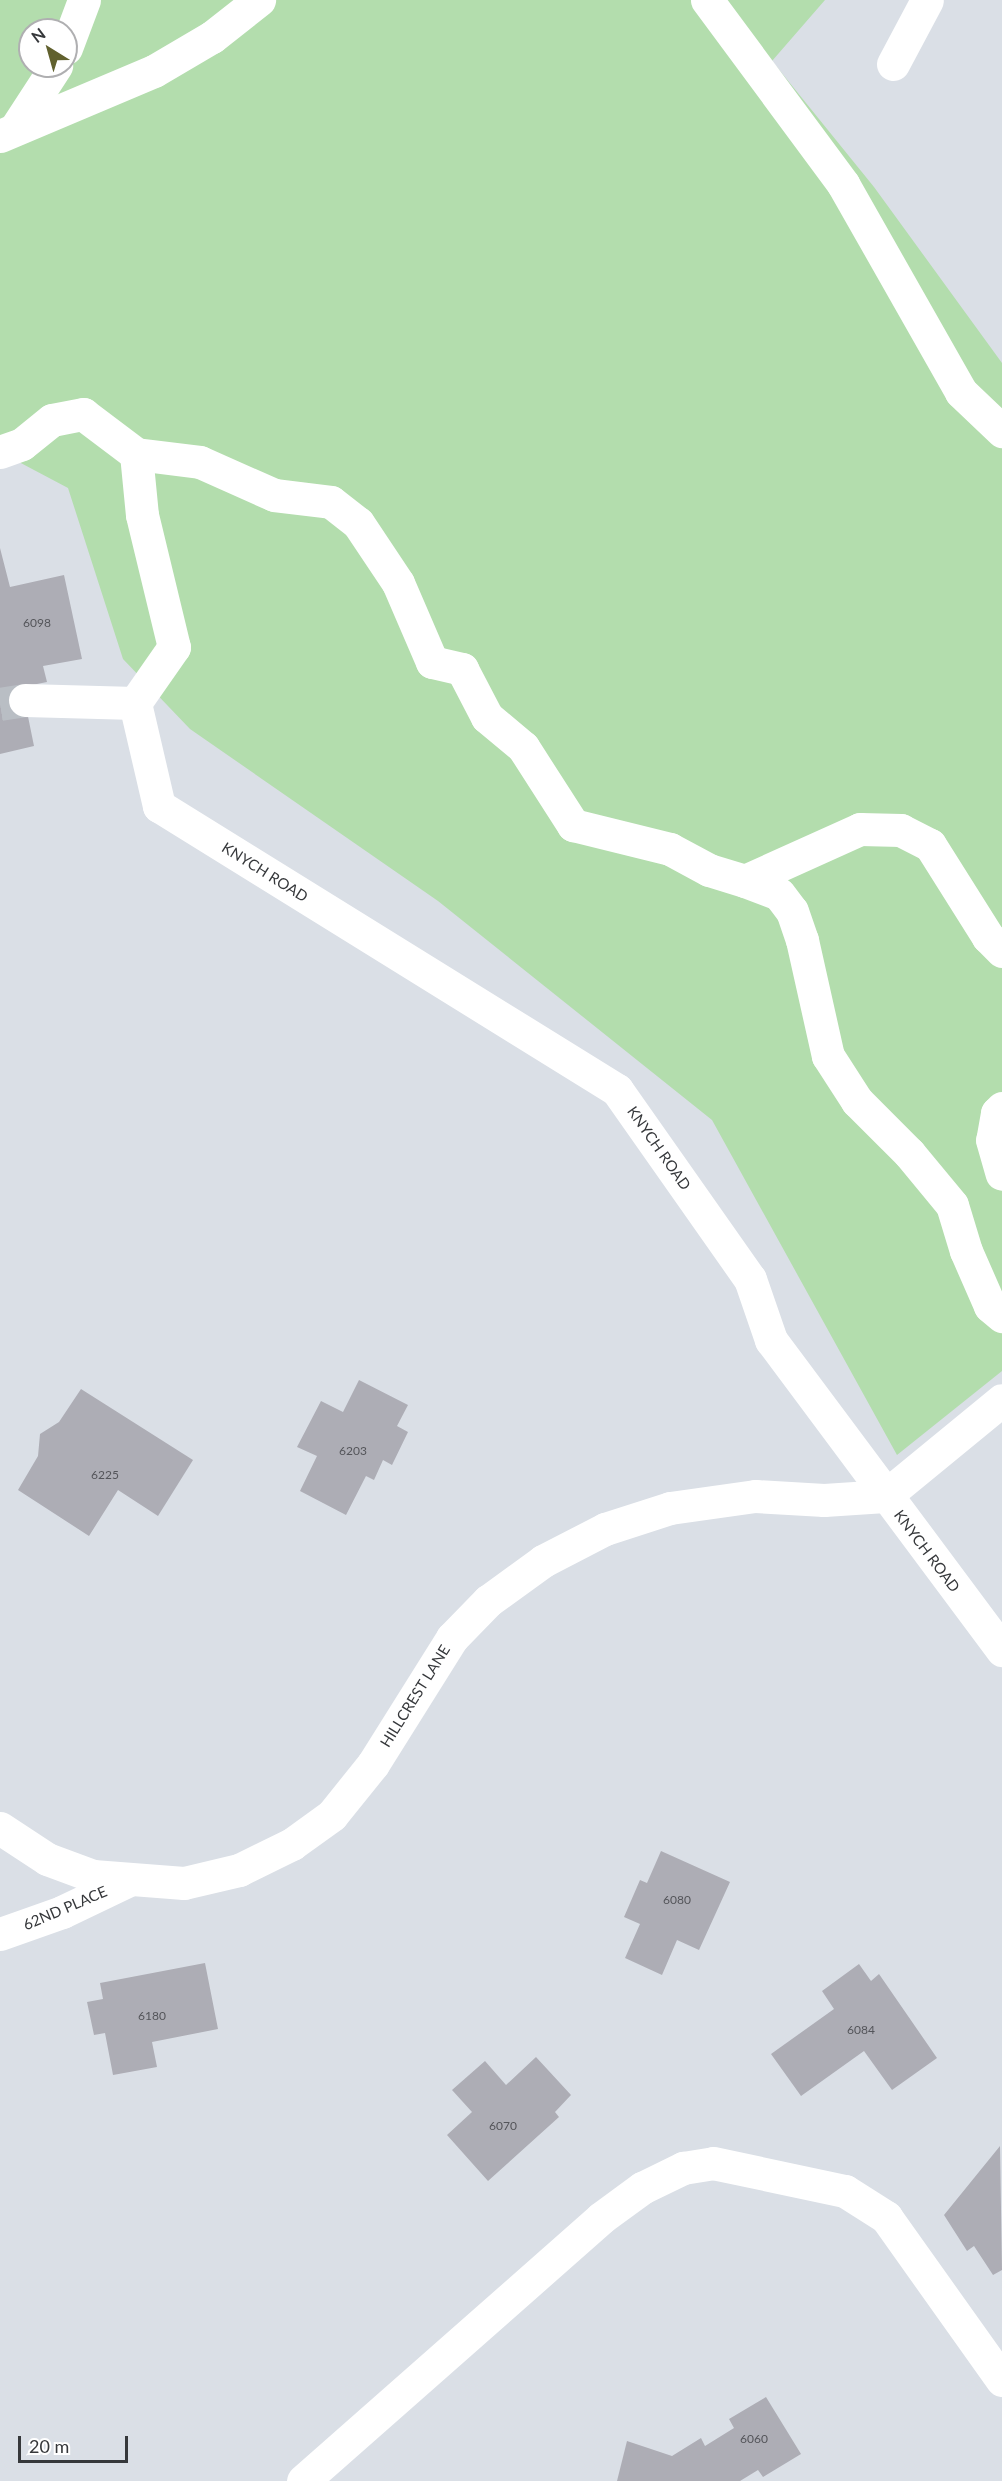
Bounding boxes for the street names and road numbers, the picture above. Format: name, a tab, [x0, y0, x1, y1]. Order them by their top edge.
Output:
street label: KNYCH ROAD	[219, 838, 311, 906]
street label: KNYCH ROAD	[624, 1103, 694, 1193]
street label: KNYCH ROAD	[890, 1506, 964, 1596]
street label: HILLCREST LANE	[376, 1641, 454, 1751]
street label: 62ND PLACE	[20, 1882, 110, 1934]

